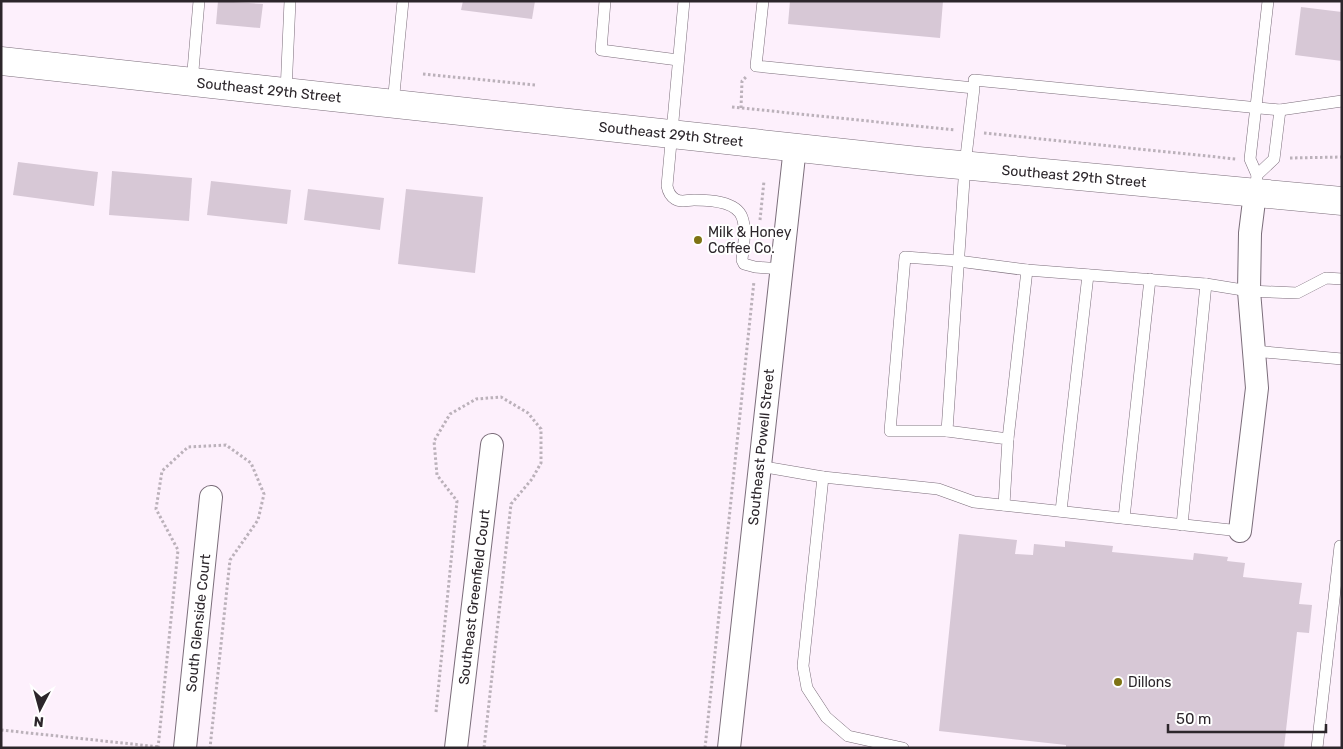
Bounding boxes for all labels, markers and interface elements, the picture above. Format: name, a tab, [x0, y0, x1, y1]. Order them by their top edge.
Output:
street label: Southeast 29th Street	[196, 74, 343, 107]
street label: Southeast 29th Street	[598, 118, 745, 151]
street label: Southeast 29th Street	[1001, 162, 1148, 191]
place label: Milk & Honey Coffee Co.	[708, 224, 792, 257]
marker: Milk & Honey Coffee Co.	[692, 234, 704, 246]
street label: Southeast Powell Street	[745, 368, 778, 526]
street label: Southeast Greenfield Court	[455, 508, 494, 686]
street label: South Glenside Court	[183, 553, 214, 693]
place label: Dillons	[1128, 674, 1172, 691]
marker: Dillons	[1112, 676, 1124, 688]
north arrow	[15, 684, 65, 734]
scale bar	[1168, 702, 1326, 734]
text: 50 m	[1176, 710, 1211, 728]
text: N	[33, 712, 45, 730]

